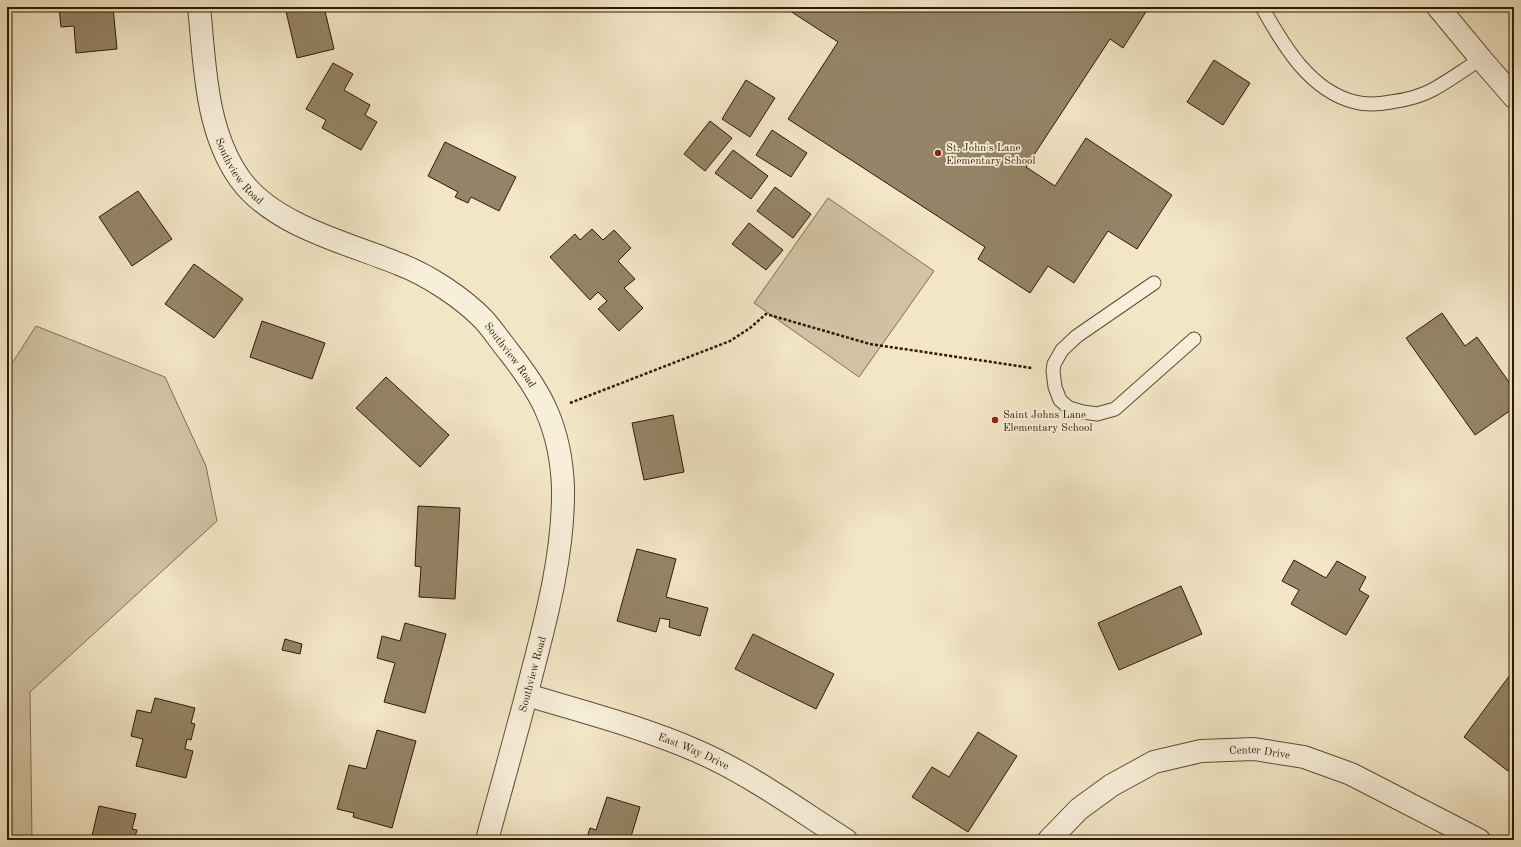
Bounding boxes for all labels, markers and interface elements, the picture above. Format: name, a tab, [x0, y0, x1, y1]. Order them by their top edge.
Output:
street label: Southview Road	[213, 137, 265, 207]
place label: St. John's Lane Elementary School	[946, 143, 1036, 167]
marker: St. John's Lane Elementary School	[933, 148, 943, 158]
street label: Southview Road	[482, 321, 537, 390]
place label: Saint Johns Lane Elementary School	[1003, 410, 1093, 434]
marker: Saint Johns Lane Elementary School	[990, 415, 1000, 425]
street label: Southview Road	[518, 635, 549, 713]
street label: East Way Drive	[656, 732, 730, 772]
street label: Center Drive	[1229, 745, 1291, 762]

